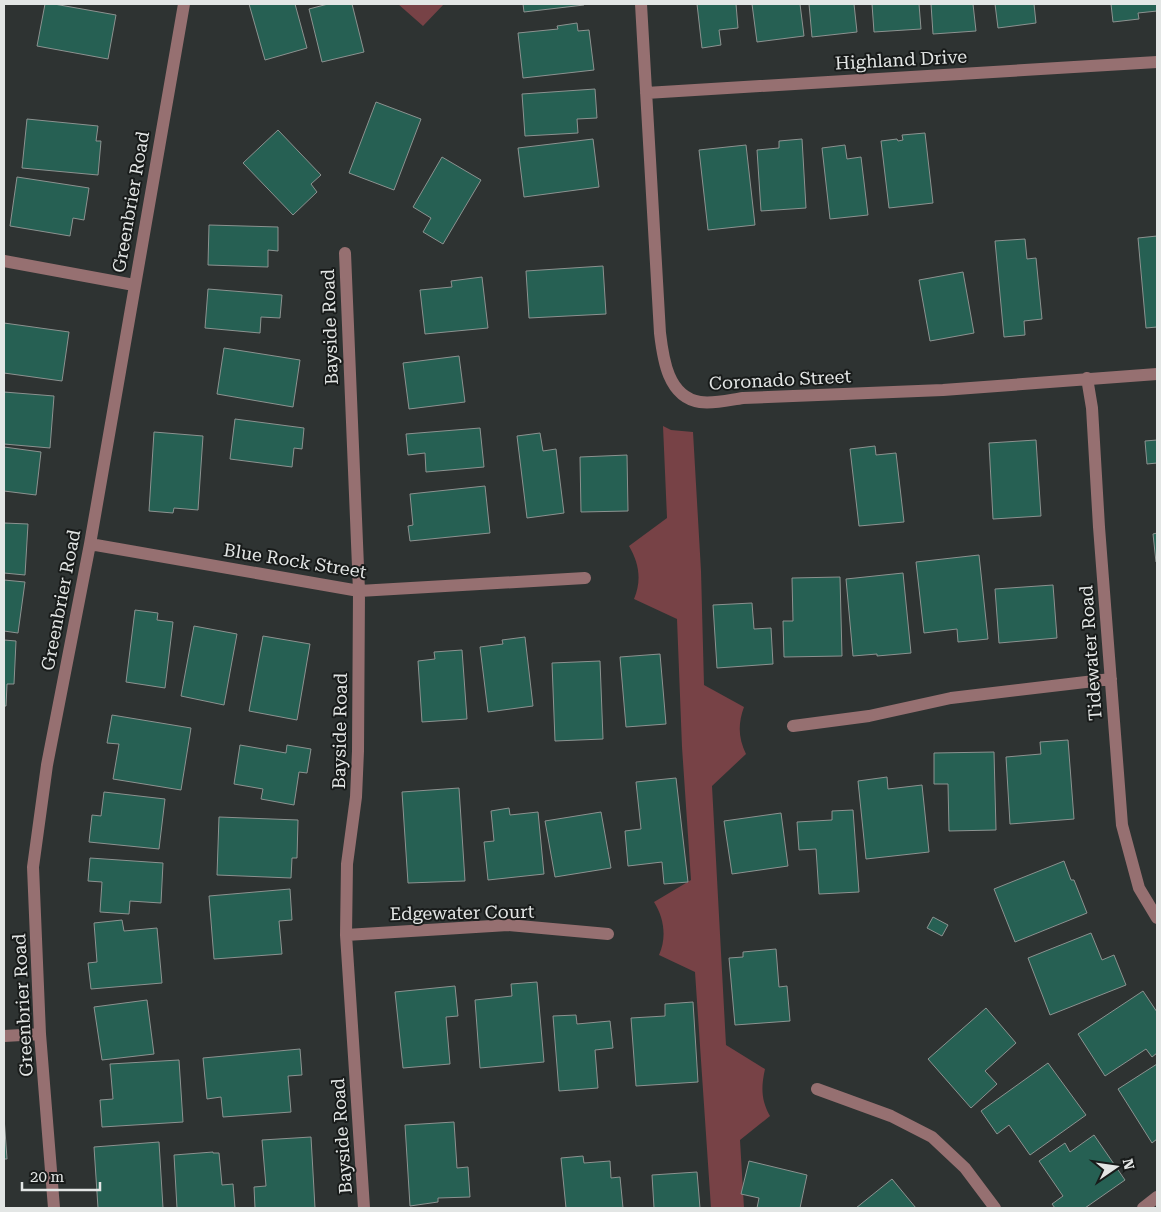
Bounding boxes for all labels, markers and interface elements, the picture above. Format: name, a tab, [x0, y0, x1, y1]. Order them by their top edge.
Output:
street label: Highland Drive	[834, 46, 968, 73]
street label: Greenbrier Road	[108, 129, 153, 274]
street label: Bayside Road	[317, 268, 342, 385]
street label: Coronado Street	[708, 365, 852, 394]
street label: Greenbrier Road	[37, 527, 85, 672]
street label: Blue Rock Street	[222, 539, 368, 582]
street label: Tidewater Road	[1075, 584, 1106, 722]
street label: Bayside Road	[328, 672, 351, 789]
street label: Edgewater Court	[389, 901, 535, 924]
street label: Greenbrier Road	[8, 932, 37, 1077]
street label: Bayside Road	[327, 1077, 356, 1195]
north arrow	[1091, 1142, 1141, 1192]
text: N	[1120, 1157, 1138, 1171]
scale bar	[22, 1160, 100, 1192]
text: 20 m	[30, 1168, 65, 1186]

